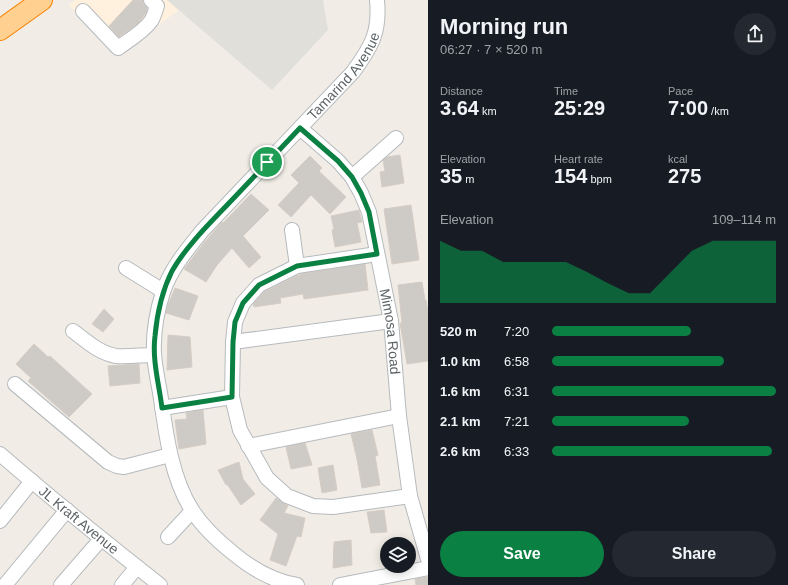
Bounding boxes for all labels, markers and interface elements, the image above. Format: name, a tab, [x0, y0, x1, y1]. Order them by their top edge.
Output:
button: share	[734, 13, 776, 55]
text: Morning run	[440, 14, 568, 39]
street label: Tamarind Avenue	[304, 30, 383, 123]
text: 06:27 · 7 × 520 m	[440, 42, 542, 57]
text: Distance	[440, 85, 483, 97]
text: Time	[554, 85, 578, 97]
text: Pace	[668, 85, 693, 97]
text: 3.64	[440, 97, 479, 119]
text: 25:29	[554, 97, 605, 119]
text: 7:00	[668, 97, 708, 119]
text: km	[479, 105, 497, 117]
text: /km	[708, 105, 729, 117]
pin	[250, 145, 284, 179]
icon: arrive	[256, 151, 278, 173]
text: Elevation	[440, 153, 485, 165]
text: Heart rate	[554, 153, 603, 165]
text: kcal	[668, 153, 688, 165]
text: 35	[440, 165, 462, 187]
text: 154	[554, 165, 587, 187]
text: 275	[668, 165, 701, 187]
text: m	[462, 173, 474, 185]
text: bpm	[587, 173, 612, 185]
text: Elevation	[440, 212, 493, 227]
text: 109–114 m	[712, 212, 776, 227]
street label: Mimosa Road	[377, 287, 403, 375]
text: 520 m	[440, 324, 477, 339]
text: 7:20	[504, 324, 529, 339]
text: 1.0 km	[440, 354, 480, 369]
text: 6:58	[504, 354, 529, 369]
text: 1.6 km	[440, 384, 480, 399]
text: 6:31	[504, 384, 529, 399]
text: 2.1 km	[440, 414, 480, 429]
text: 7:21	[504, 414, 529, 429]
text: 2.6 km	[440, 444, 480, 459]
text: 6:33	[504, 444, 529, 459]
street label: JL Kraft Avenue	[36, 483, 122, 557]
button: Save	[440, 531, 604, 577]
button: Share	[612, 531, 776, 577]
map controls	[380, 537, 416, 573]
button: layers	[380, 537, 416, 573]

